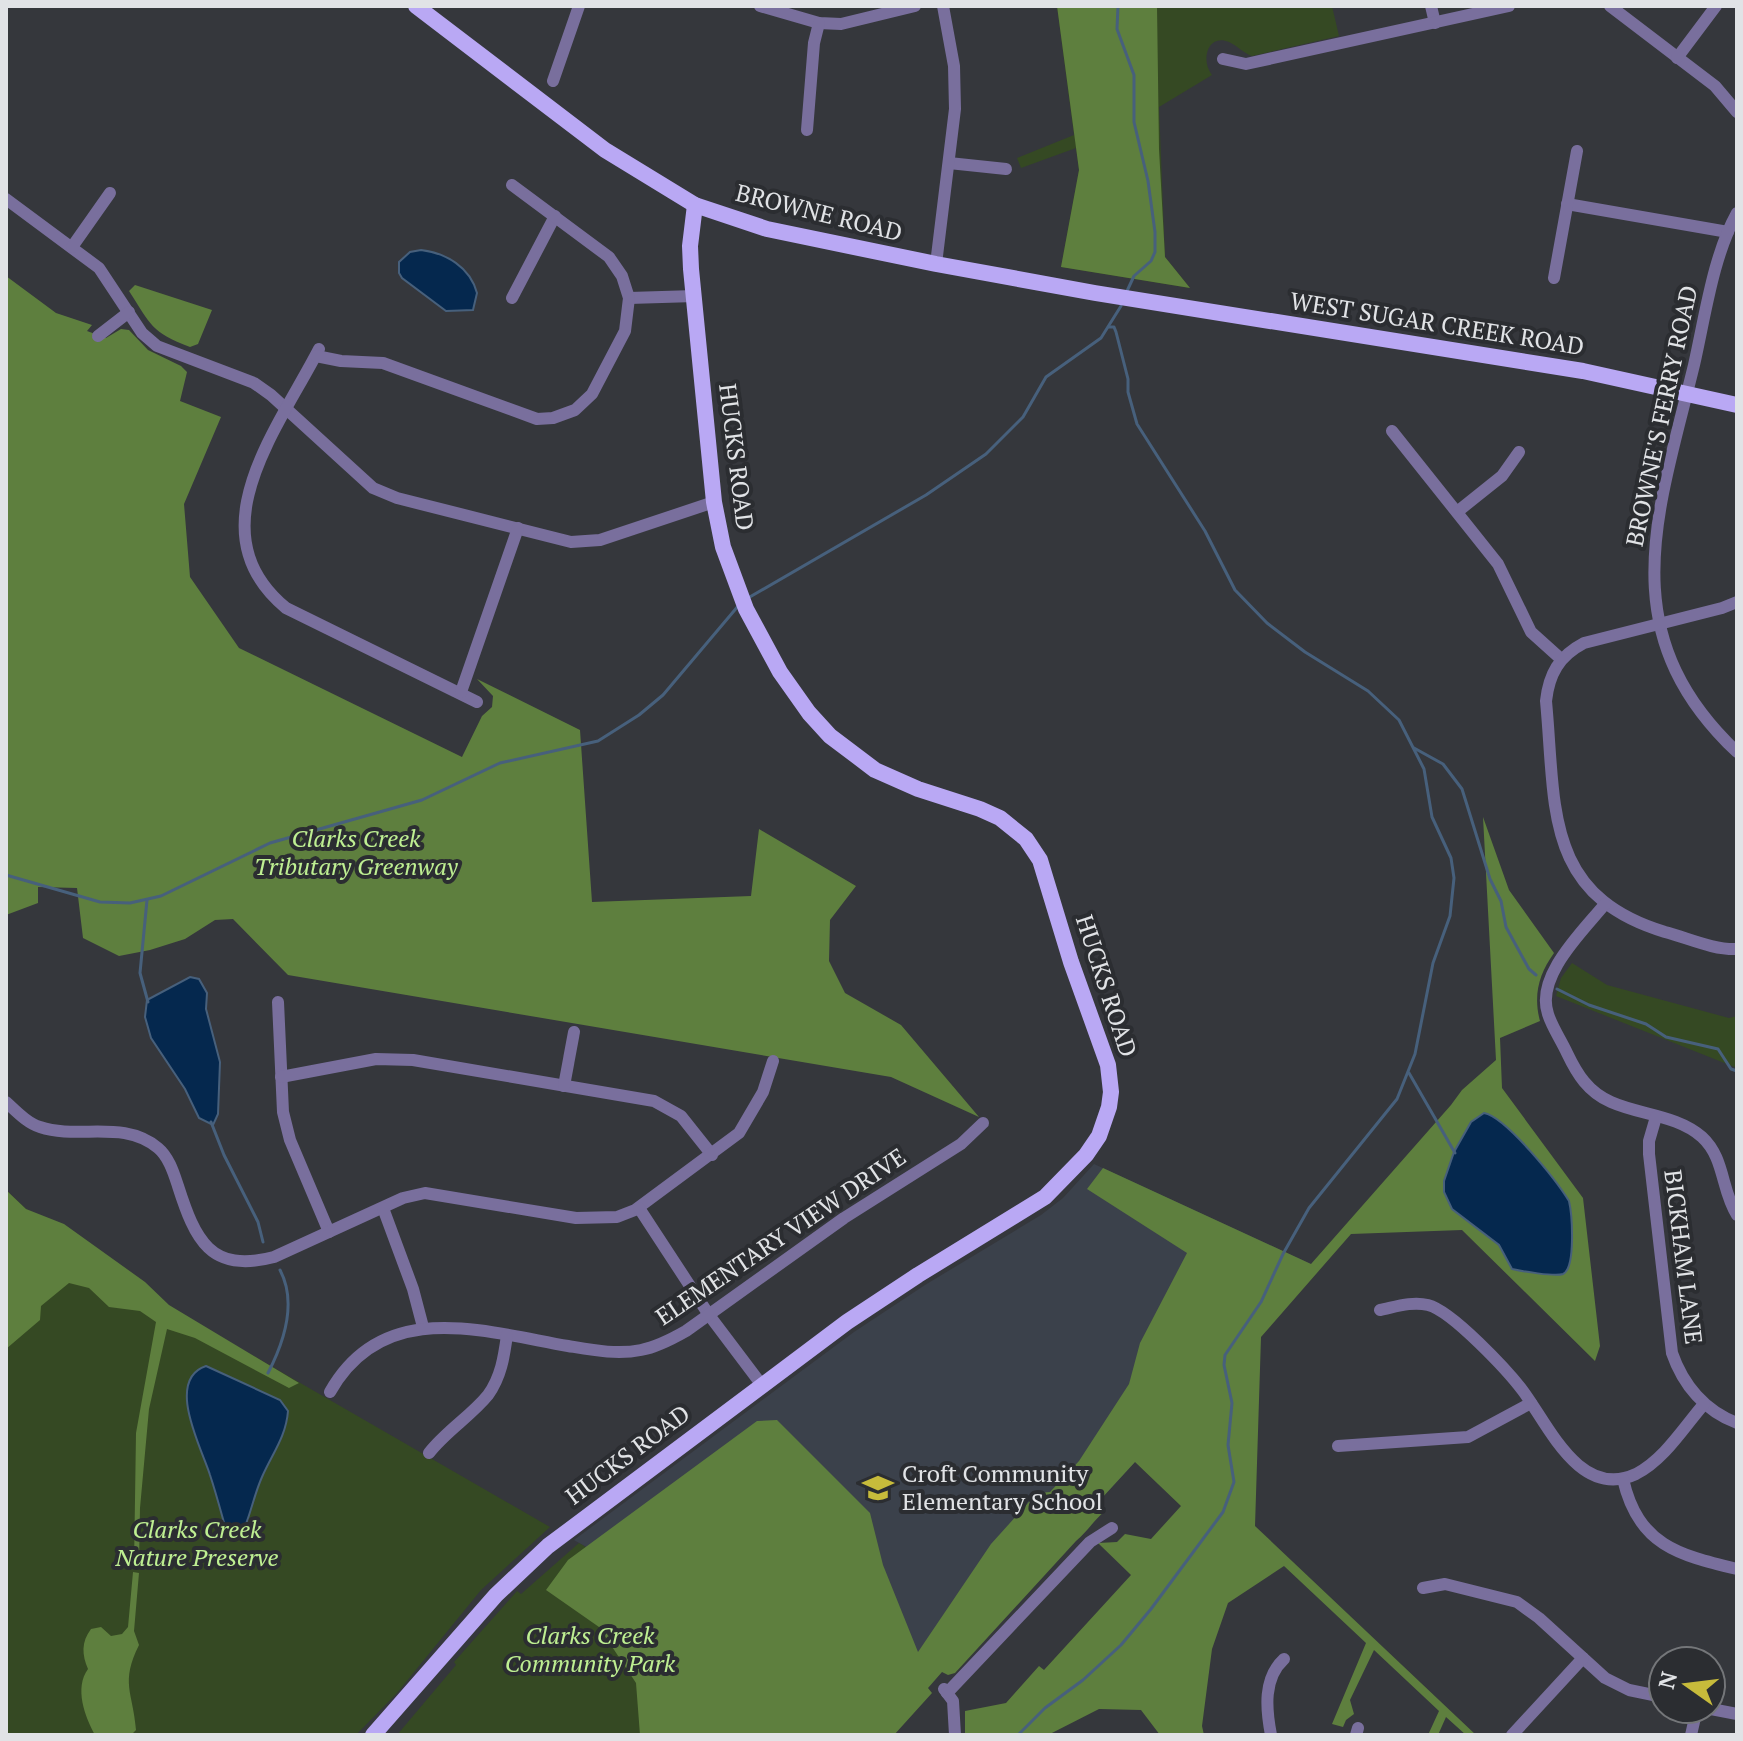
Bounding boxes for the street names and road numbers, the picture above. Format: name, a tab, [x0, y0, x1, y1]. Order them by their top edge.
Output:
street label: BROWNE ROAD	[733, 176, 906, 248]
street label: BROWNE'S FERRY ROAD	[1618, 282, 1704, 549]
street label: WEST SUGAR CREEK ROAD	[1288, 284, 1587, 362]
street label: HUCKS ROAD	[712, 382, 762, 532]
street label: HUCKS ROAD	[1069, 911, 1145, 1061]
street label: ELEMENTARY VIEW DRIVE	[649, 1140, 912, 1332]
street label: BICKHAM LANE	[1657, 1168, 1711, 1346]
street label: HUCKS ROAD	[559, 1397, 696, 1511]

